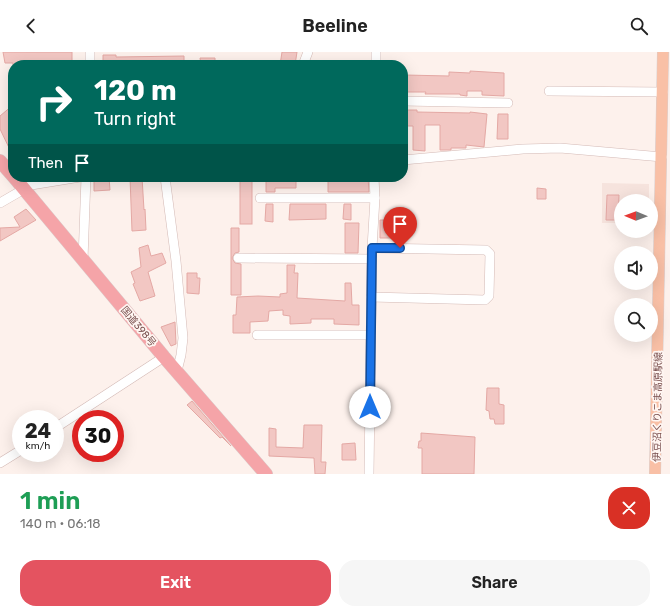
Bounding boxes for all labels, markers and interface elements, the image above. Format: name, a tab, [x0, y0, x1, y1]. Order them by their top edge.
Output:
icon: back	[20, 15, 42, 37]
text: Beeline	[302, 15, 368, 37]
icon: search	[628, 15, 650, 37]
text: 120 m	[94, 74, 177, 107]
icon: right	[28, 76, 80, 128]
text: Turn right	[94, 108, 176, 130]
icon: arrive	[71, 152, 93, 174]
text: Then	[28, 154, 63, 172]
north arrow	[614, 194, 658, 238]
map controls	[614, 194, 658, 342]
pin	[383, 207, 417, 248]
icon: arrive	[389, 213, 411, 235]
button: sound	[614, 246, 658, 290]
button: search	[614, 298, 658, 342]
street label: 国道398号	[118, 304, 158, 349]
street label: 伊豆沼くりこま高原駅線	[651, 352, 665, 462]
position arrow	[349, 386, 391, 428]
speed limit sign: 30	[72, 410, 124, 462]
text: 24	[25, 419, 51, 443]
text: km/h	[26, 440, 50, 452]
text: 1 min	[20, 487, 80, 515]
button: close	[608, 487, 650, 529]
text: 140 m · 06:18	[20, 516, 101, 531]
button: Exit	[20, 560, 331, 606]
button: Share	[339, 560, 650, 606]

